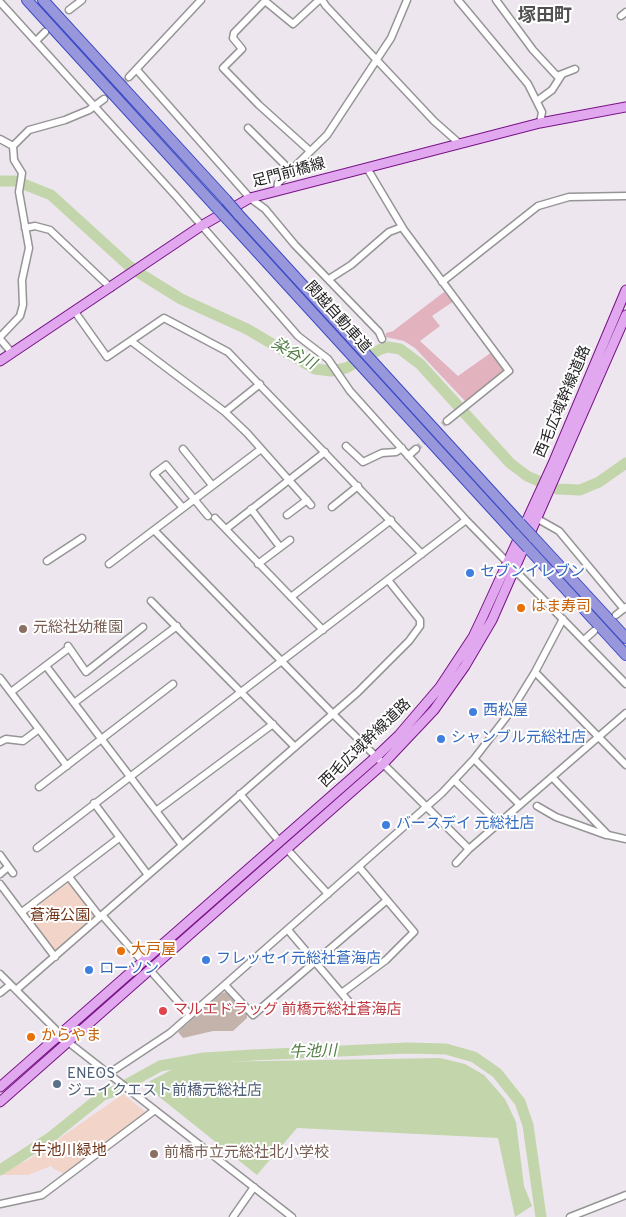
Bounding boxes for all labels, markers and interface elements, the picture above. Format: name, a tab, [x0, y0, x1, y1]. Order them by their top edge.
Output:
district label: 塚田町	[518, 6, 572, 28]
street label: 足門前橋線	[250, 156, 328, 192]
street label: 関越自動車道	[300, 279, 374, 357]
water label: 染谷川	[267, 335, 319, 375]
street label: 西毛広域幹線道路	[532, 343, 596, 461]
place label: セブンイレブン	[480, 564, 585, 582]
marker: セブンイレブン	[464, 567, 476, 579]
place label: はま寿司	[531, 599, 591, 617]
marker: はま寿司	[515, 602, 527, 614]
place label: 元総社幼稚園	[33, 620, 123, 638]
marker: 元総社幼稚園	[17, 623, 29, 635]
street label: 西毛広域幹線道路	[317, 696, 415, 792]
place label: 西松屋	[483, 703, 528, 721]
marker: 西松屋	[467, 706, 479, 718]
place label: シャンブル元総社店	[451, 730, 586, 748]
marker: シャンブル元総社店	[435, 733, 447, 745]
place label: バースデイ 元総社店	[396, 816, 535, 834]
marker: バースデイ 元総社店	[380, 819, 392, 831]
park label: 蒼海公園	[30, 908, 90, 926]
place label: 大戸屋	[131, 942, 176, 960]
marker: 大戸屋	[115, 945, 127, 957]
place label: フレッセイ元総社蒼海店	[216, 951, 381, 969]
marker: フレッセイ元総社蒼海店	[200, 954, 212, 966]
place label: ローソン	[99, 961, 159, 979]
marker: ローソン	[83, 964, 95, 976]
place label: マルエドラッグ 前橋元総社蒼海店	[173, 1002, 402, 1020]
marker: マルエドラッグ 前橋元総社蒼海店	[157, 1005, 169, 1017]
place label: からやま	[41, 1028, 101, 1046]
marker: からやま	[25, 1031, 37, 1043]
water label: 牛池川	[289, 1043, 337, 1063]
place label: ENEOS ジェイクエスト前橋元総社店	[67, 1066, 262, 1101]
marker: ENEOS ジェイクエスト前橋元総社店	[51, 1078, 63, 1090]
park label: 牛池川緑地	[32, 1143, 106, 1161]
place label: 前橋市立元総社北小学校	[164, 1145, 329, 1163]
marker: 前橋市立元総社北小学校	[148, 1148, 160, 1160]

